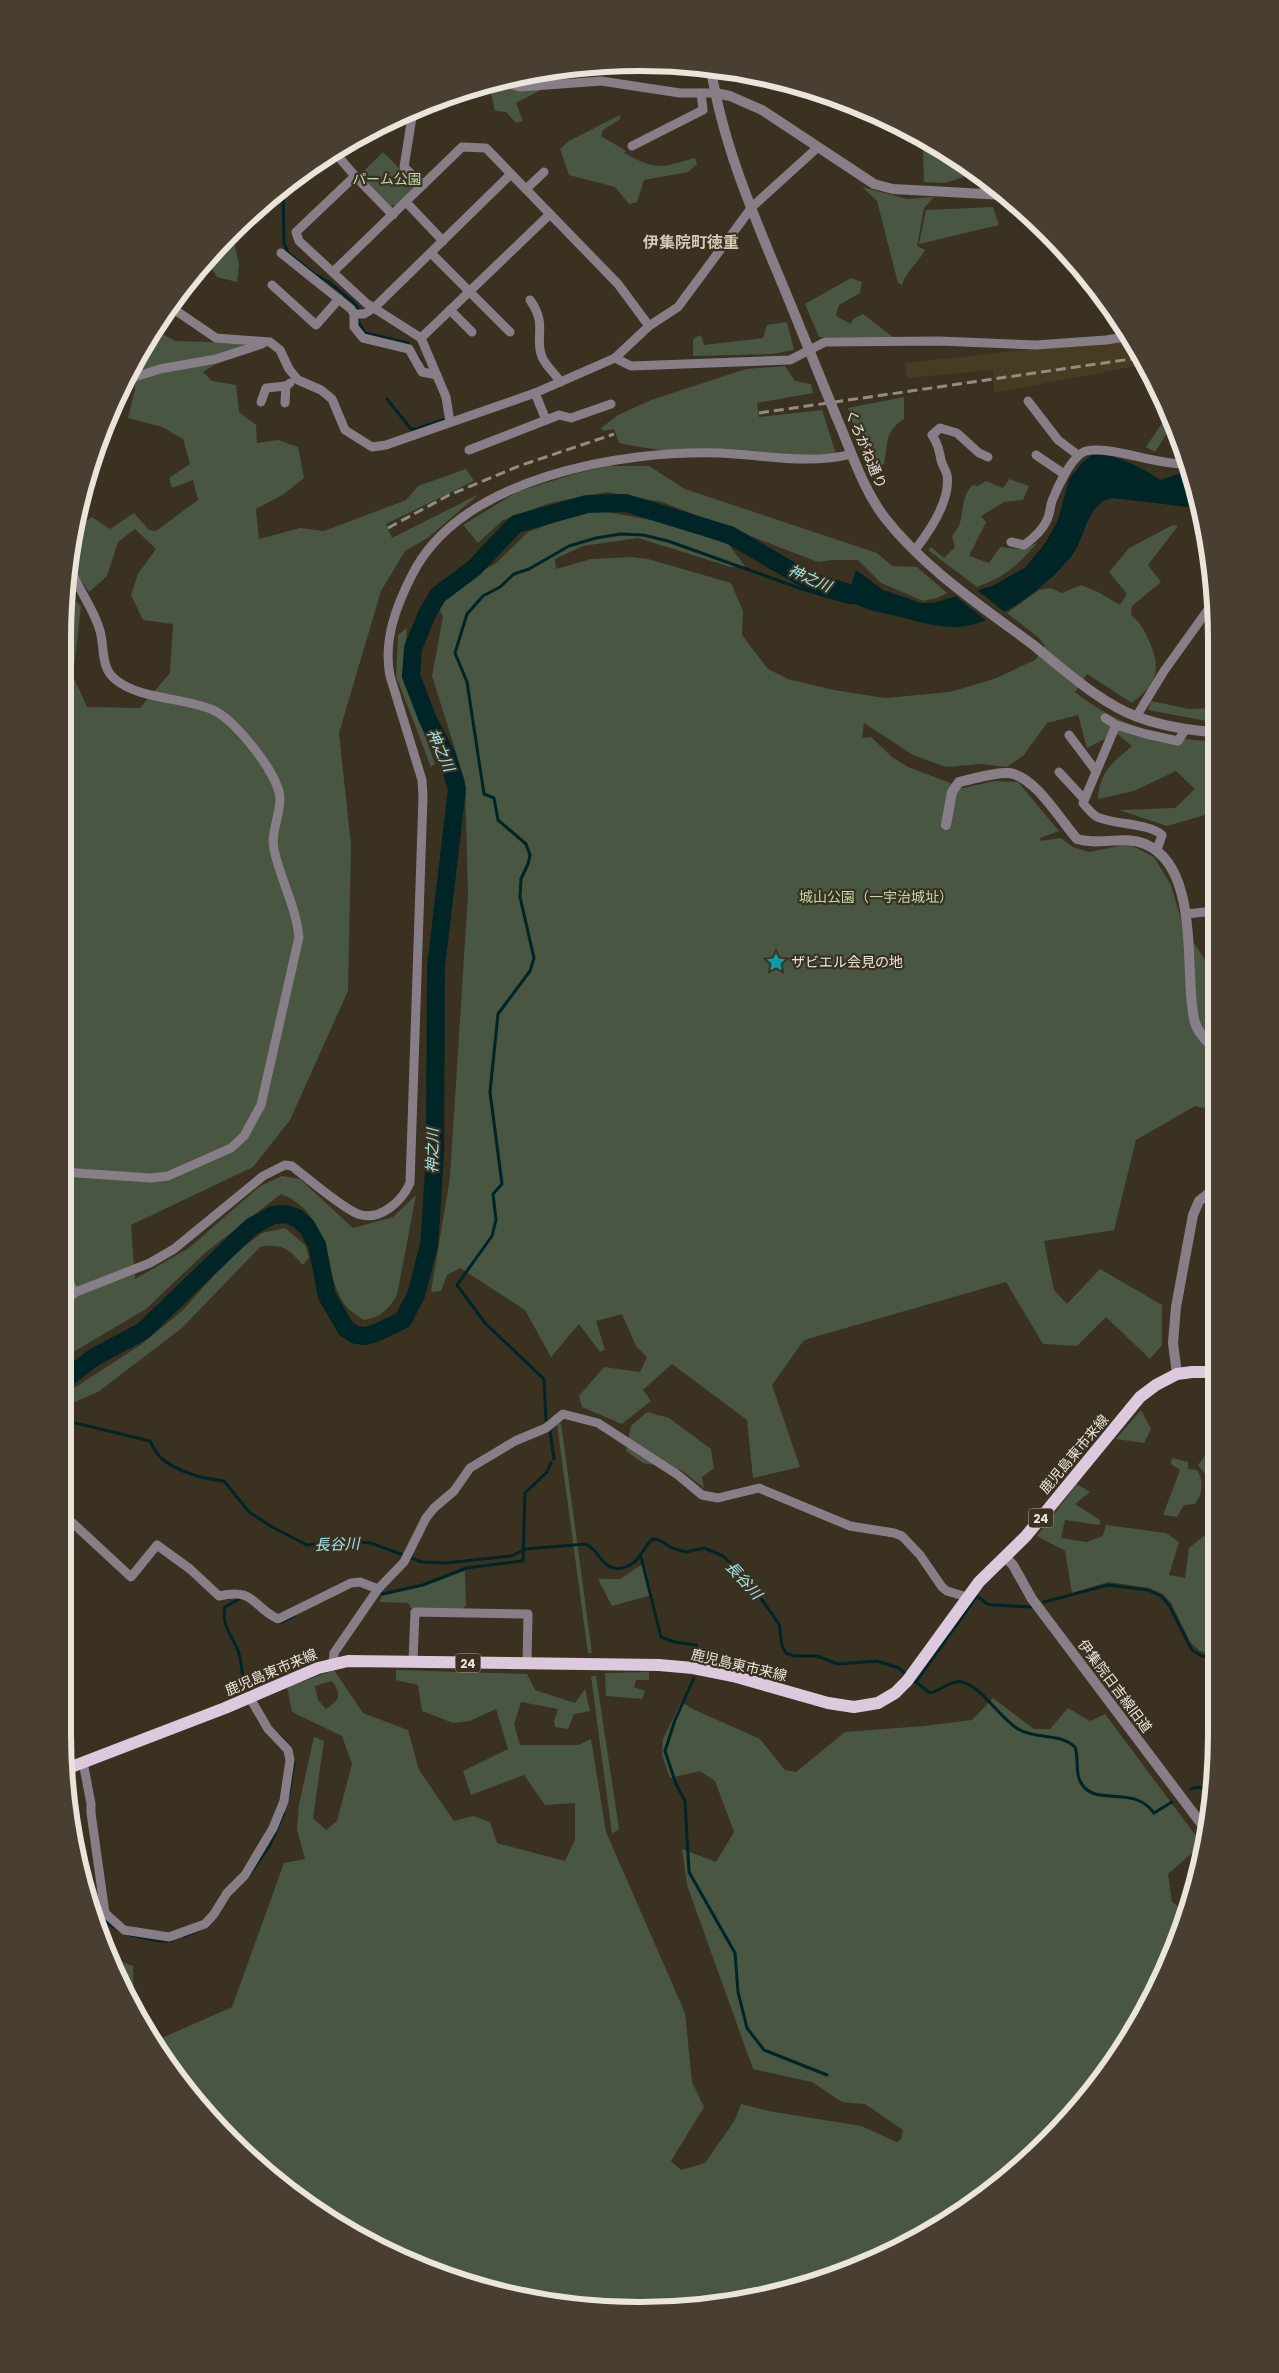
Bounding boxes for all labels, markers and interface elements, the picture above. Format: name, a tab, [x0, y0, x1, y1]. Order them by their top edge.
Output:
park label: パーム公園	[352, 169, 422, 189]
district label: 伊集院町徳重	[642, 231, 739, 254]
street label: くろがね通り	[840, 406, 892, 492]
water label: 神之川	[785, 559, 837, 598]
water label: 神之川	[422, 725, 461, 777]
park label: 城山公園（一宇治城址）	[799, 887, 953, 907]
place icon: ザビエル会見の地	[765, 951, 787, 973]
place label: ザビエル会見の地	[791, 952, 903, 972]
water label: 神之川	[421, 1126, 443, 1174]
street label: 鹿児島東市来線	[1035, 1410, 1113, 1498]
road number: 24	[1028, 1509, 1054, 1528]
water label: 長谷川	[314, 1533, 362, 1555]
water label: 長谷川	[721, 1556, 768, 1605]
street label: 伊集院日吉線旧道	[1073, 1635, 1157, 1737]
street label: 鹿児島東市来線	[222, 1644, 320, 1700]
street label: 鹿児島東市来線	[689, 1644, 789, 1686]
road number: 24	[456, 1654, 480, 1672]

